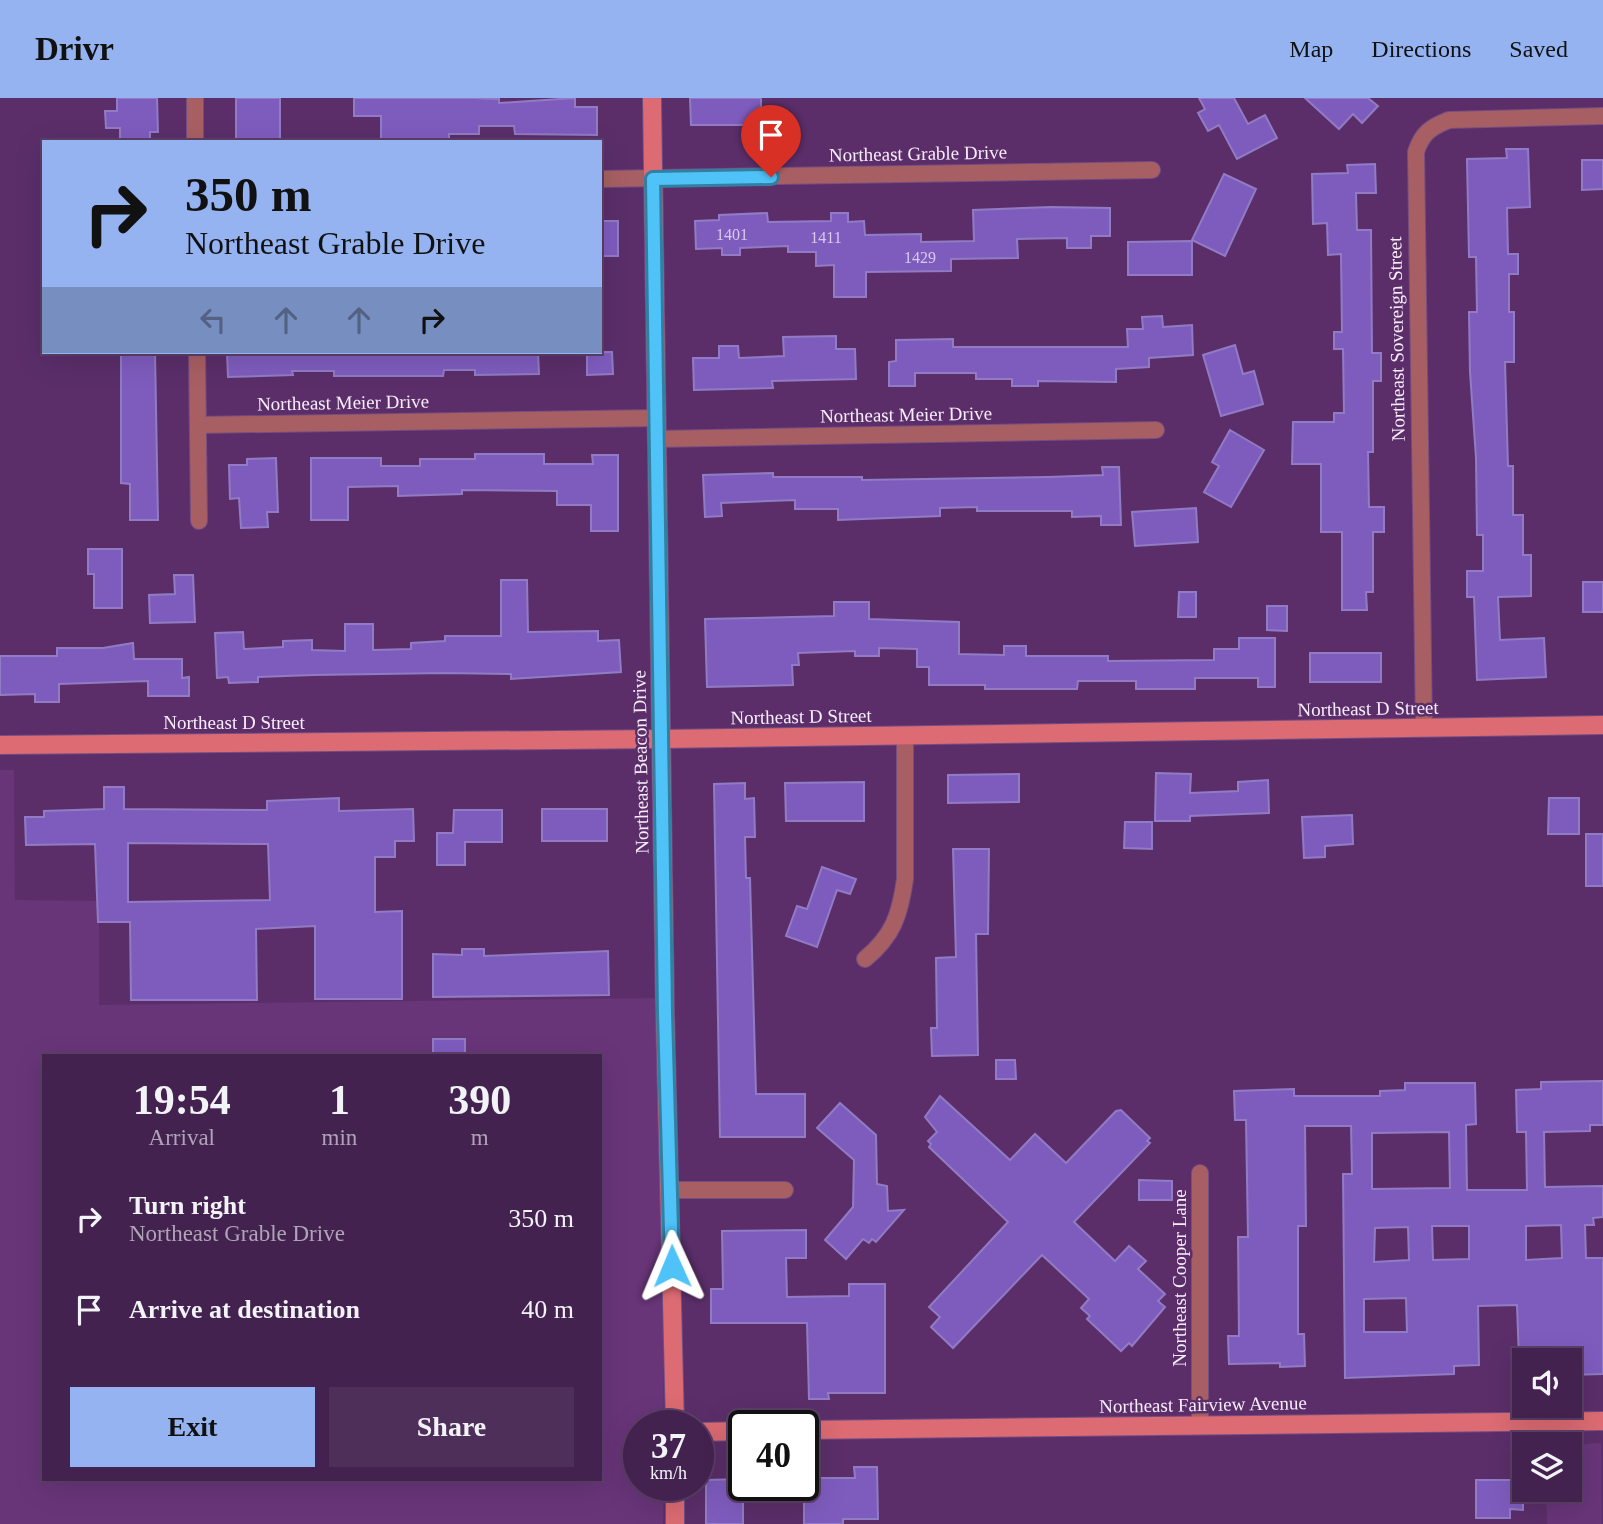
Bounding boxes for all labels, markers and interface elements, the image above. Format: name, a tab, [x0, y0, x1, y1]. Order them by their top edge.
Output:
text: Drivr	[35, 31, 114, 67]
text: Map	[1289, 36, 1333, 62]
text: Directions	[1371, 36, 1471, 62]
text: Saved	[1509, 36, 1568, 62]
pin	[741, 105, 801, 177]
icon: arrive	[752, 116, 790, 154]
street label: Northeast Grable Drive	[829, 141, 1007, 166]
text: 350 m	[185, 167, 312, 222]
icon: right	[70, 168, 161, 259]
text: Northeast Grable Drive	[185, 225, 485, 261]
house number: 1401	[716, 226, 748, 243]
house number: 1411	[810, 229, 842, 246]
street label: Northeast Sovereign Street	[1384, 236, 1409, 442]
house number: 1429	[904, 249, 936, 266]
icon: left	[194, 301, 232, 339]
icon: ahead	[267, 301, 305, 339]
icon: ahead	[340, 301, 378, 339]
icon: right	[413, 301, 451, 339]
street label: Northeast Meier Drive	[257, 391, 429, 414]
street label: Northeast Meier Drive	[820, 403, 992, 426]
street label: Northeast Beacon Drive	[628, 670, 653, 854]
street label: Northeast D Street	[1297, 697, 1440, 720]
street label: Northeast D Street	[730, 705, 873, 728]
street label: Northeast D Street	[163, 712, 305, 733]
text: 19:54	[133, 1077, 231, 1123]
text: 1	[329, 1077, 350, 1123]
text: 390	[448, 1077, 511, 1123]
text: Arrival	[149, 1125, 215, 1150]
text: min	[322, 1125, 357, 1150]
text: m	[471, 1125, 489, 1150]
street label: Northeast Cooper Lane	[1169, 1189, 1190, 1367]
text: Turn right	[129, 1191, 246, 1220]
icon: right	[70, 1200, 108, 1238]
text: 350 m	[508, 1204, 574, 1233]
text: Northeast Grable Drive	[129, 1221, 345, 1246]
position arrow	[635, 1229, 709, 1303]
icon: arrive	[70, 1291, 108, 1329]
text: Arrive at destination	[129, 1295, 360, 1324]
text: 40 m	[521, 1295, 574, 1324]
map controls	[1512, 1348, 1582, 1502]
button: sound	[1512, 1348, 1582, 1418]
button: Exit	[70, 1387, 315, 1467]
button: Share	[329, 1387, 574, 1467]
street label: Northeast Fairview Avenue	[1099, 1392, 1307, 1417]
speed limit sign: 40	[728, 1410, 819, 1501]
text: 37	[651, 1427, 686, 1466]
button: layers	[1512, 1432, 1582, 1502]
text: km/h	[650, 1463, 687, 1483]

